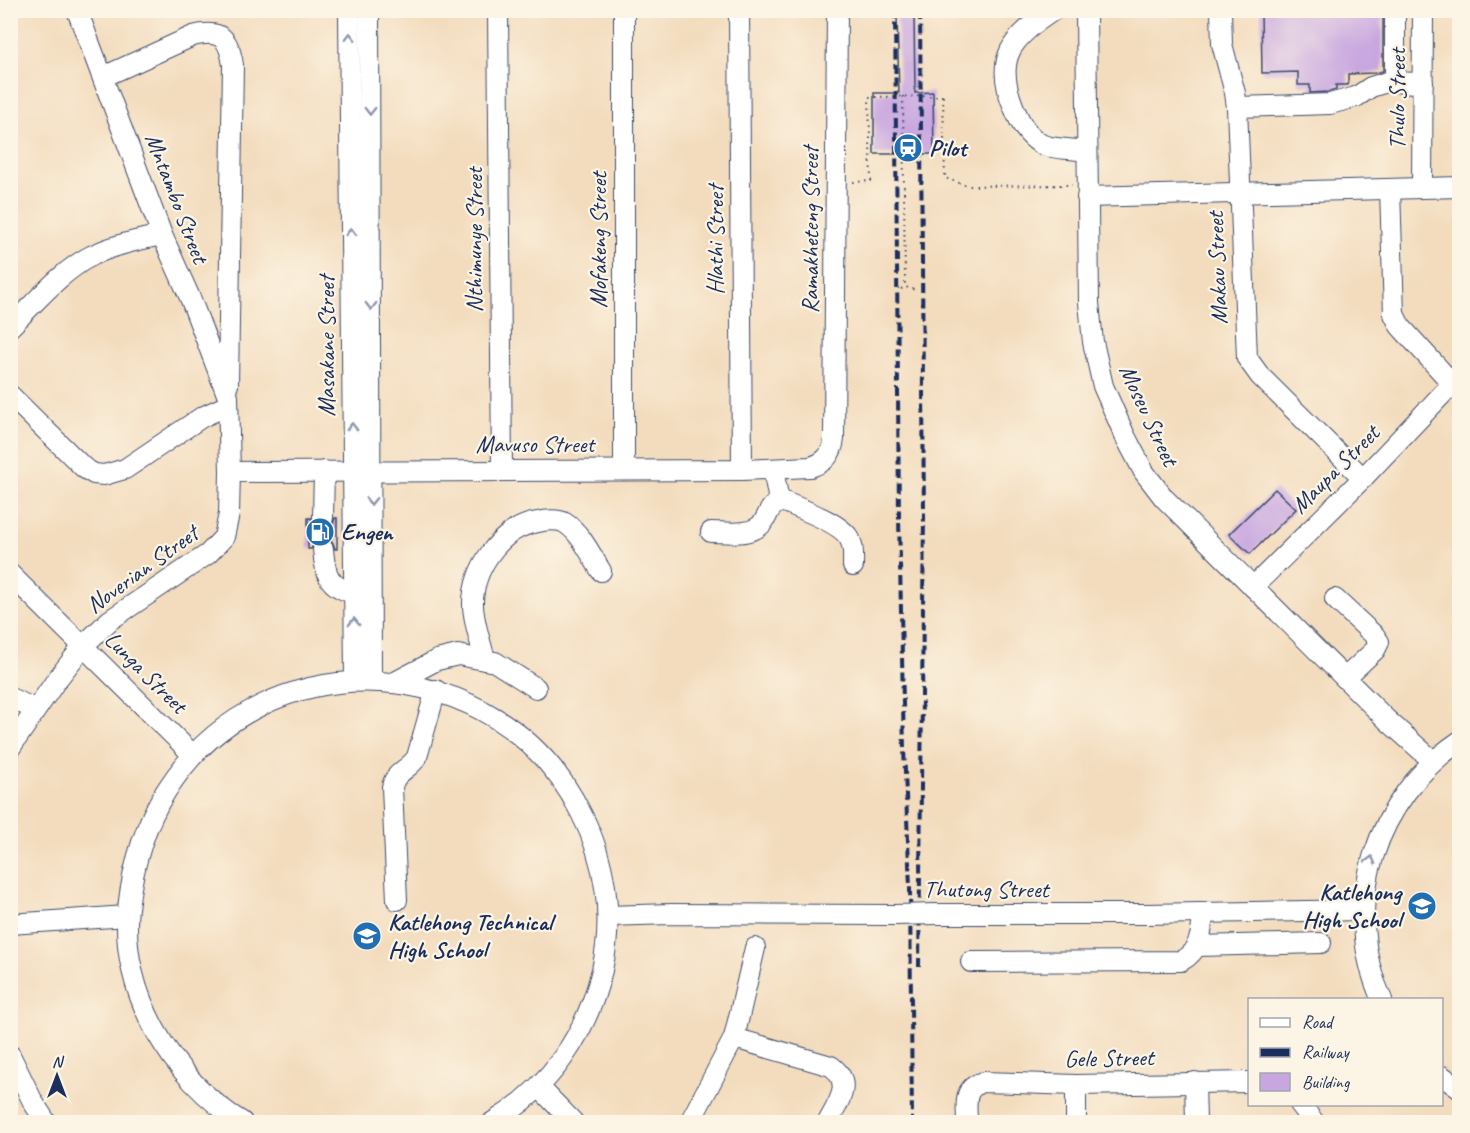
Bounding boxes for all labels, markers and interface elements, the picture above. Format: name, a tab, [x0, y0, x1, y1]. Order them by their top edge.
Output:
one-way arrow	[343, 33, 356, 42]
street label: Thulo Street	[1382, 46, 1412, 150]
one-way arrow	[364, 106, 376, 115]
street label: Mntambo Street	[139, 129, 216, 269]
station icon: Pilot	[892, 132, 924, 164]
place label: Pilot	[929, 133, 969, 163]
street label: Ramakheteng Street	[795, 144, 825, 313]
street label: Nthimunye Street	[459, 166, 489, 312]
street label: Mofakeng Street	[583, 170, 613, 308]
street label: Hlathi Street	[700, 182, 730, 295]
street label: Makau Street	[1200, 209, 1234, 325]
one-way arrow	[345, 228, 357, 237]
street label: Masakane Street	[311, 273, 341, 416]
one-way arrow	[365, 301, 377, 310]
street label: Moseu Street	[1113, 360, 1186, 472]
street label: Maupa Street	[1284, 417, 1387, 520]
one-way arrow	[346, 423, 358, 432]
street label: Mavuso Street	[476, 429, 596, 459]
one-way arrow	[365, 496, 377, 505]
fuel station icon: Engen	[304, 516, 336, 548]
street label: Noverian Street	[80, 517, 206, 620]
place label: Engen	[341, 517, 395, 547]
one-way arrow	[348, 618, 360, 627]
street label: Lunga Street	[98, 624, 195, 721]
one-way arrow	[1364, 855, 1377, 865]
street label: Thutong Street	[924, 874, 1050, 904]
place label: Katlehong High School	[1303, 877, 1406, 935]
school or university icon: Katlehong High School	[1406, 890, 1438, 922]
place label: Katlehong Technical High School	[388, 907, 557, 965]
school or university icon: Katlehong Technical High School	[351, 920, 383, 952]
legend	[1248, 998, 1443, 1106]
text: Road	[1302, 1011, 1335, 1033]
text: Railway	[1302, 1041, 1350, 1063]
street label: Gele Street	[1064, 1042, 1156, 1074]
north arrow	[27, 1046, 87, 1106]
text: N	[52, 1052, 65, 1072]
text: Building	[1302, 1071, 1351, 1093]

